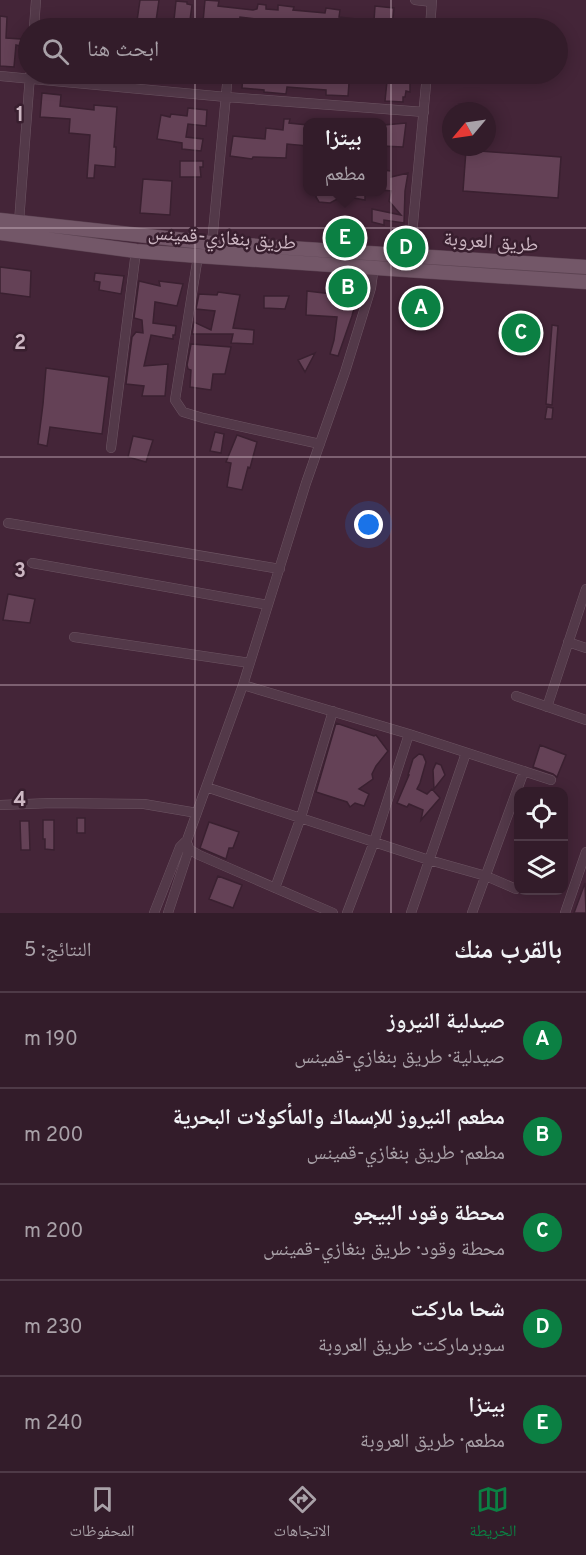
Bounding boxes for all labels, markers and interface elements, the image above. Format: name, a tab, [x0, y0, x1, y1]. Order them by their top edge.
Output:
search box	[18, 18, 568, 84]
icon: search	[39, 35, 72, 68]
text: ابحث هنا	[87, 37, 159, 64]
north arrow	[442, 102, 496, 156]
text: 1	[16, 103, 24, 129]
popup	[303, 118, 387, 196]
text: بيتزا	[325, 126, 362, 153]
text: مطعم	[325, 162, 365, 188]
pin: E	[326, 216, 364, 260]
street label: طريق بنغازي-قمينس	[147, 221, 297, 258]
pin: D	[386, 226, 426, 270]
street label: طريق العروبة	[443, 227, 539, 259]
pin: B	[328, 266, 368, 310]
pin: A	[402, 286, 440, 330]
pin: C	[502, 310, 540, 356]
text: 2	[14, 331, 26, 357]
your location	[354, 510, 383, 539]
text: 3	[14, 559, 26, 585]
map controls	[514, 787, 568, 895]
button: locate	[514, 787, 568, 841]
text: 4	[14, 788, 26, 814]
button: layers	[514, 841, 568, 895]
text: بالقرب منك	[454, 935, 562, 968]
text: النتائج: 5	[24, 938, 92, 964]
text: صيدلية النيروز	[387, 1009, 505, 1036]
text: 190 m	[24, 1027, 78, 1053]
text: A	[535, 1027, 550, 1053]
text: صيدلية · طريق بنغازي-قمينس	[294, 1045, 505, 1071]
text: مطعم النيروز للإسماك والمأكولات البحرية	[173, 1105, 505, 1132]
text: 200 m	[24, 1123, 83, 1149]
text: B	[536, 1123, 549, 1149]
text: مطعم · طريق بنغازي-قمينس	[307, 1141, 505, 1167]
text: محطة وقود البيجو	[352, 1201, 505, 1228]
text: 200 m	[24, 1219, 83, 1245]
text: C	[536, 1219, 549, 1245]
text: محطة وقود · طريق بنغازي-قمينس	[263, 1237, 505, 1263]
text: شحا ماركت	[411, 1297, 505, 1324]
text: 230 m	[24, 1315, 83, 1341]
text: D	[535, 1315, 550, 1341]
text: سوبرماركت · طريق العروبة	[318, 1333, 505, 1359]
text: بيتزا	[468, 1393, 505, 1420]
text: 240 m	[24, 1411, 83, 1437]
text: E	[536, 1411, 549, 1437]
text: مطعم · طريق العروبة	[360, 1429, 505, 1455]
tab: المحفوظات	[70, 1483, 135, 1546]
tab: الاتجاهات	[274, 1483, 330, 1546]
tab: الخريطة	[469, 1483, 517, 1546]

